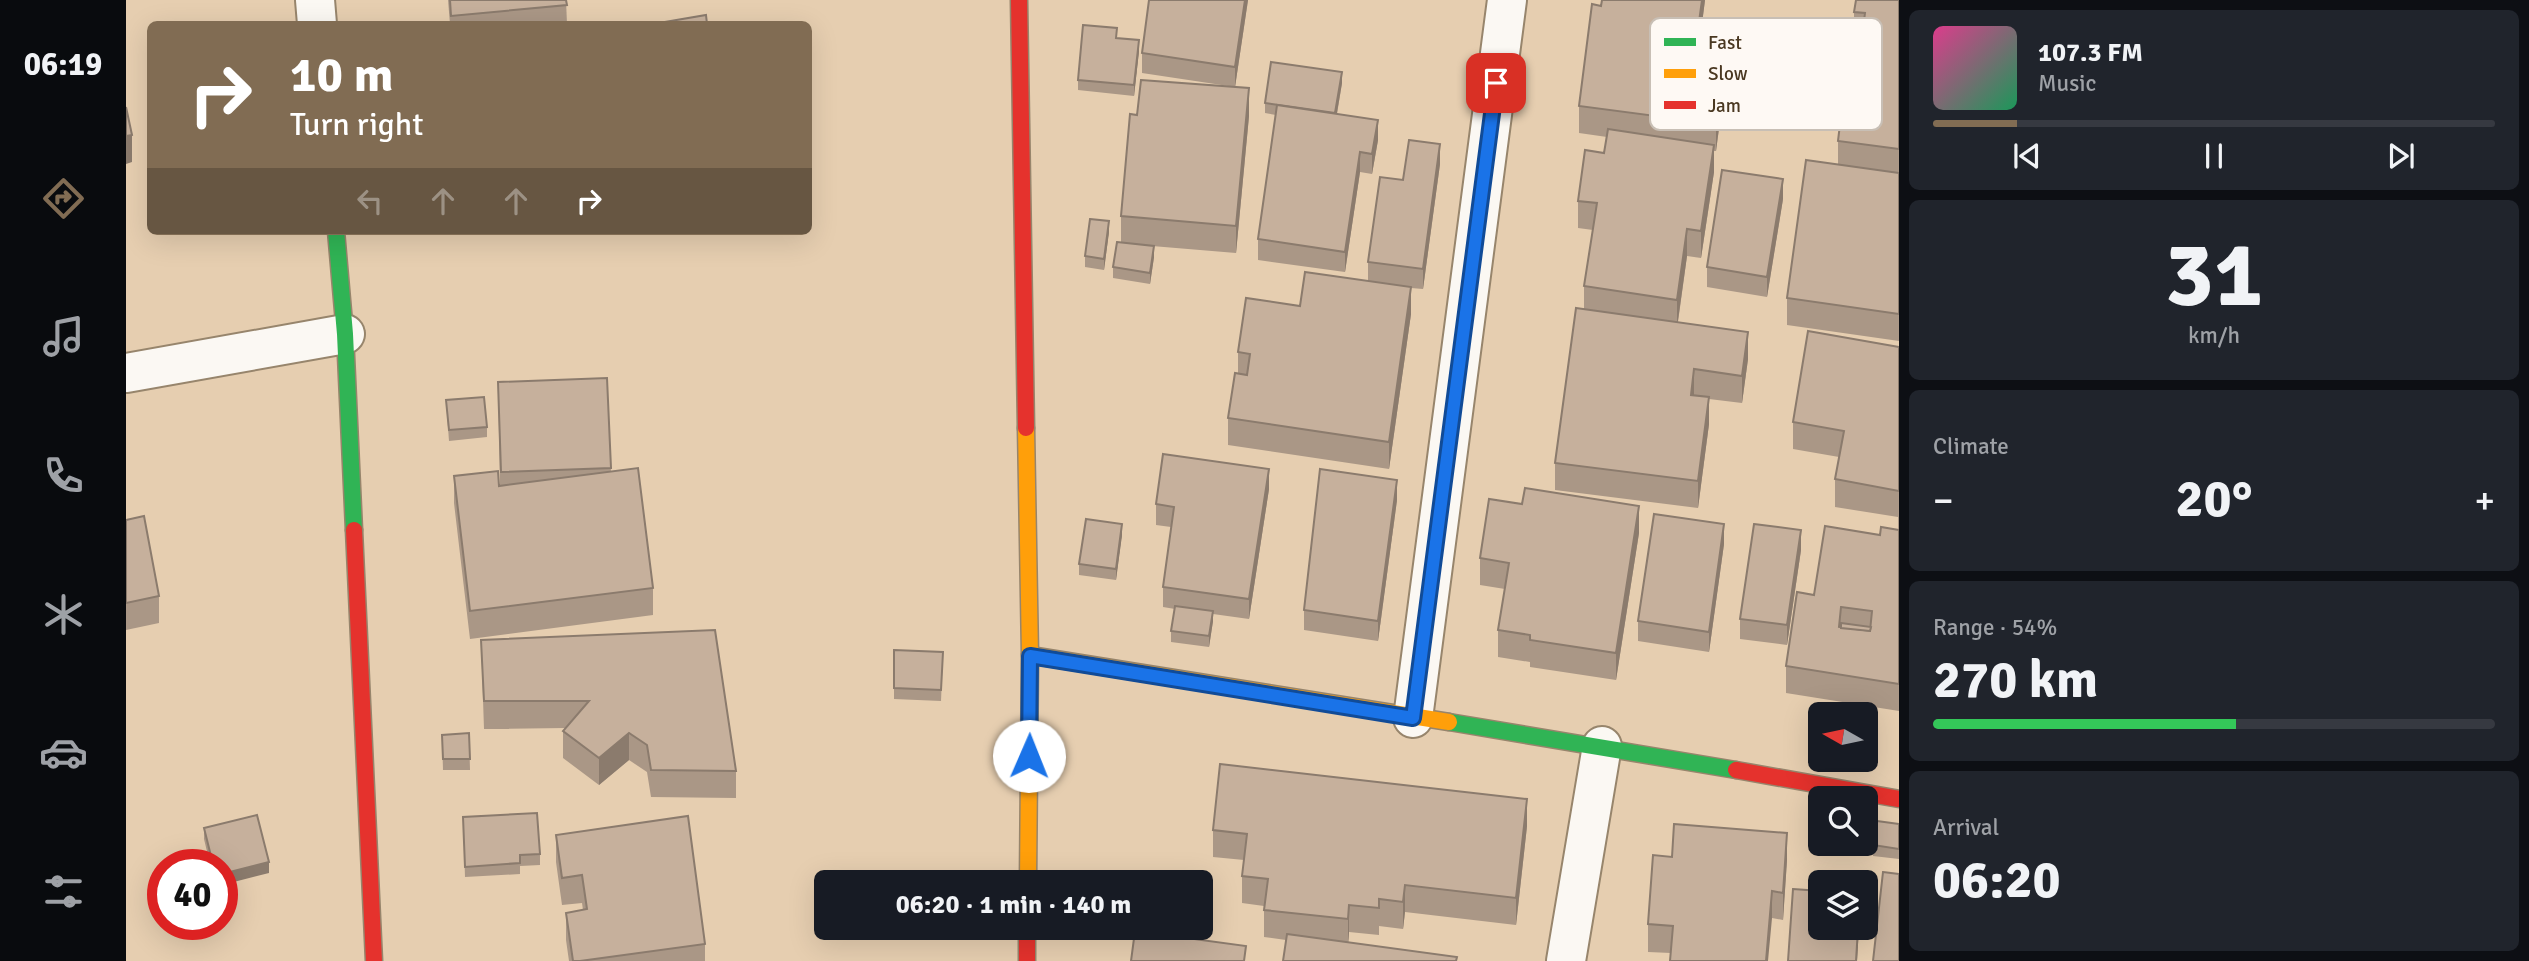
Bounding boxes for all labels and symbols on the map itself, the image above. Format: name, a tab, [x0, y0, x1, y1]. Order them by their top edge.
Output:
legend	[1650, 18, 1882, 130]
text: Fast	[1708, 31, 1742, 55]
pin	[1466, 53, 1526, 113]
text: Slow	[1708, 62, 1748, 86]
text: Jam	[1708, 94, 1741, 118]
north arrow	[1808, 702, 1878, 772]
position arrow	[992, 719, 1066, 793]
speed limit sign: 40	[147, 849, 238, 940]

